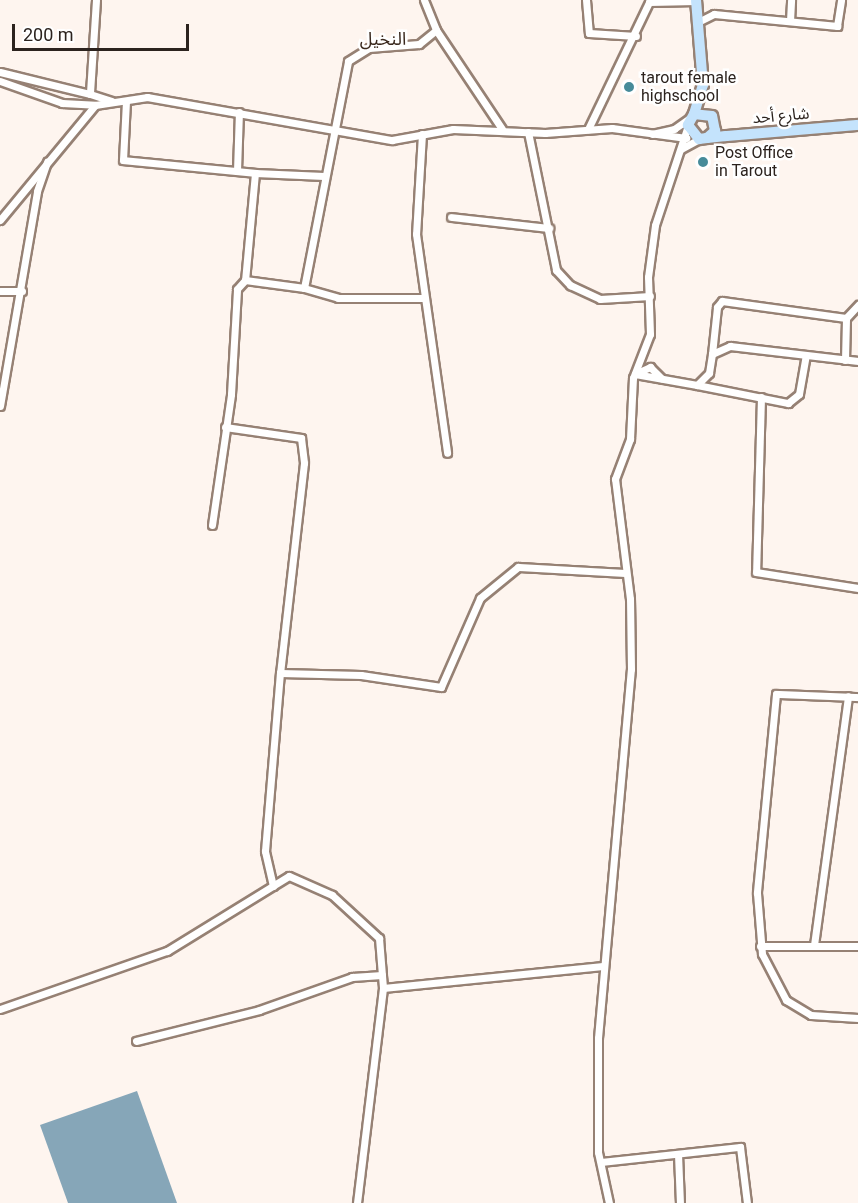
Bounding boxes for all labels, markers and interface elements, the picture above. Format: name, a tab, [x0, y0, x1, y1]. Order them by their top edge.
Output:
scale bar	[15, 12, 192, 50]
text: 200 m	[23, 24, 74, 45]
district label: النخيل	[360, 28, 406, 50]
place label: tarout female highschool	[641, 68, 736, 106]
marker: tarout female highschool	[622, 80, 636, 94]
street label: شارع أحد	[752, 104, 810, 128]
place label: Post Office in Tarout	[715, 143, 793, 181]
marker: Post Office in Tarout	[696, 155, 710, 169]

